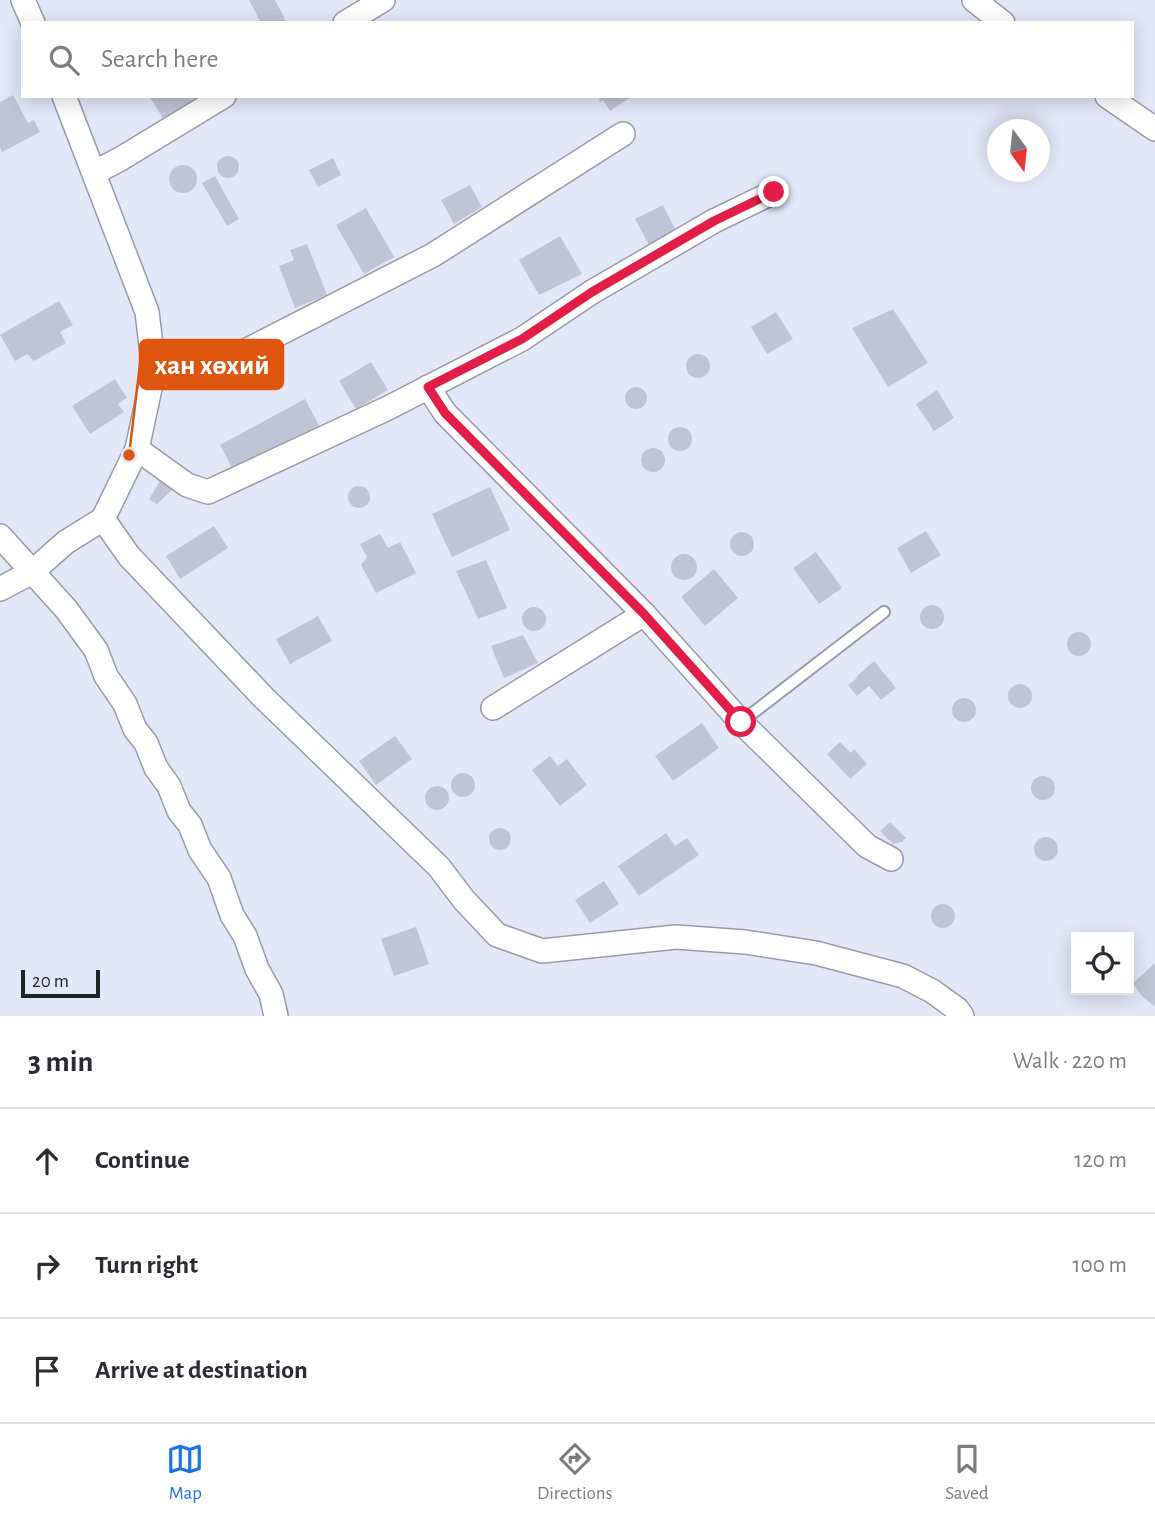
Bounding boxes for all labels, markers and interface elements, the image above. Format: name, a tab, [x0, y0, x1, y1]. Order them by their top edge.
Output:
search box	[21, 21, 1134, 98]
icon: search	[45, 41, 83, 79]
text: Search here	[101, 46, 219, 72]
north arrow	[987, 119, 1050, 182]
route end	[758, 176, 789, 207]
callout: хан хөхий	[140, 340, 283, 389]
text: хан хөхий	[154, 352, 270, 380]
route start	[725, 706, 756, 737]
map controls	[1071, 932, 1134, 995]
button: locate	[1071, 932, 1134, 995]
scale bar	[21, 967, 100, 999]
text: 20 m	[32, 972, 69, 991]
text: 3 min	[28, 1047, 93, 1077]
text: Walk · 220 m	[1013, 1050, 1127, 1073]
icon: ahead	[28, 1142, 66, 1180]
text: Continue	[95, 1147, 190, 1173]
text: 120 m	[1074, 1149, 1127, 1172]
icon: right	[28, 1247, 66, 1285]
text: Turn right	[95, 1252, 198, 1278]
text: 100 m	[1073, 1254, 1127, 1277]
icon: arrive	[28, 1352, 66, 1390]
text: Arrive at destination	[95, 1357, 308, 1383]
tab: Map	[166, 1440, 204, 1505]
tab: Directions	[537, 1440, 613, 1505]
tab: Saved	[945, 1440, 989, 1505]

